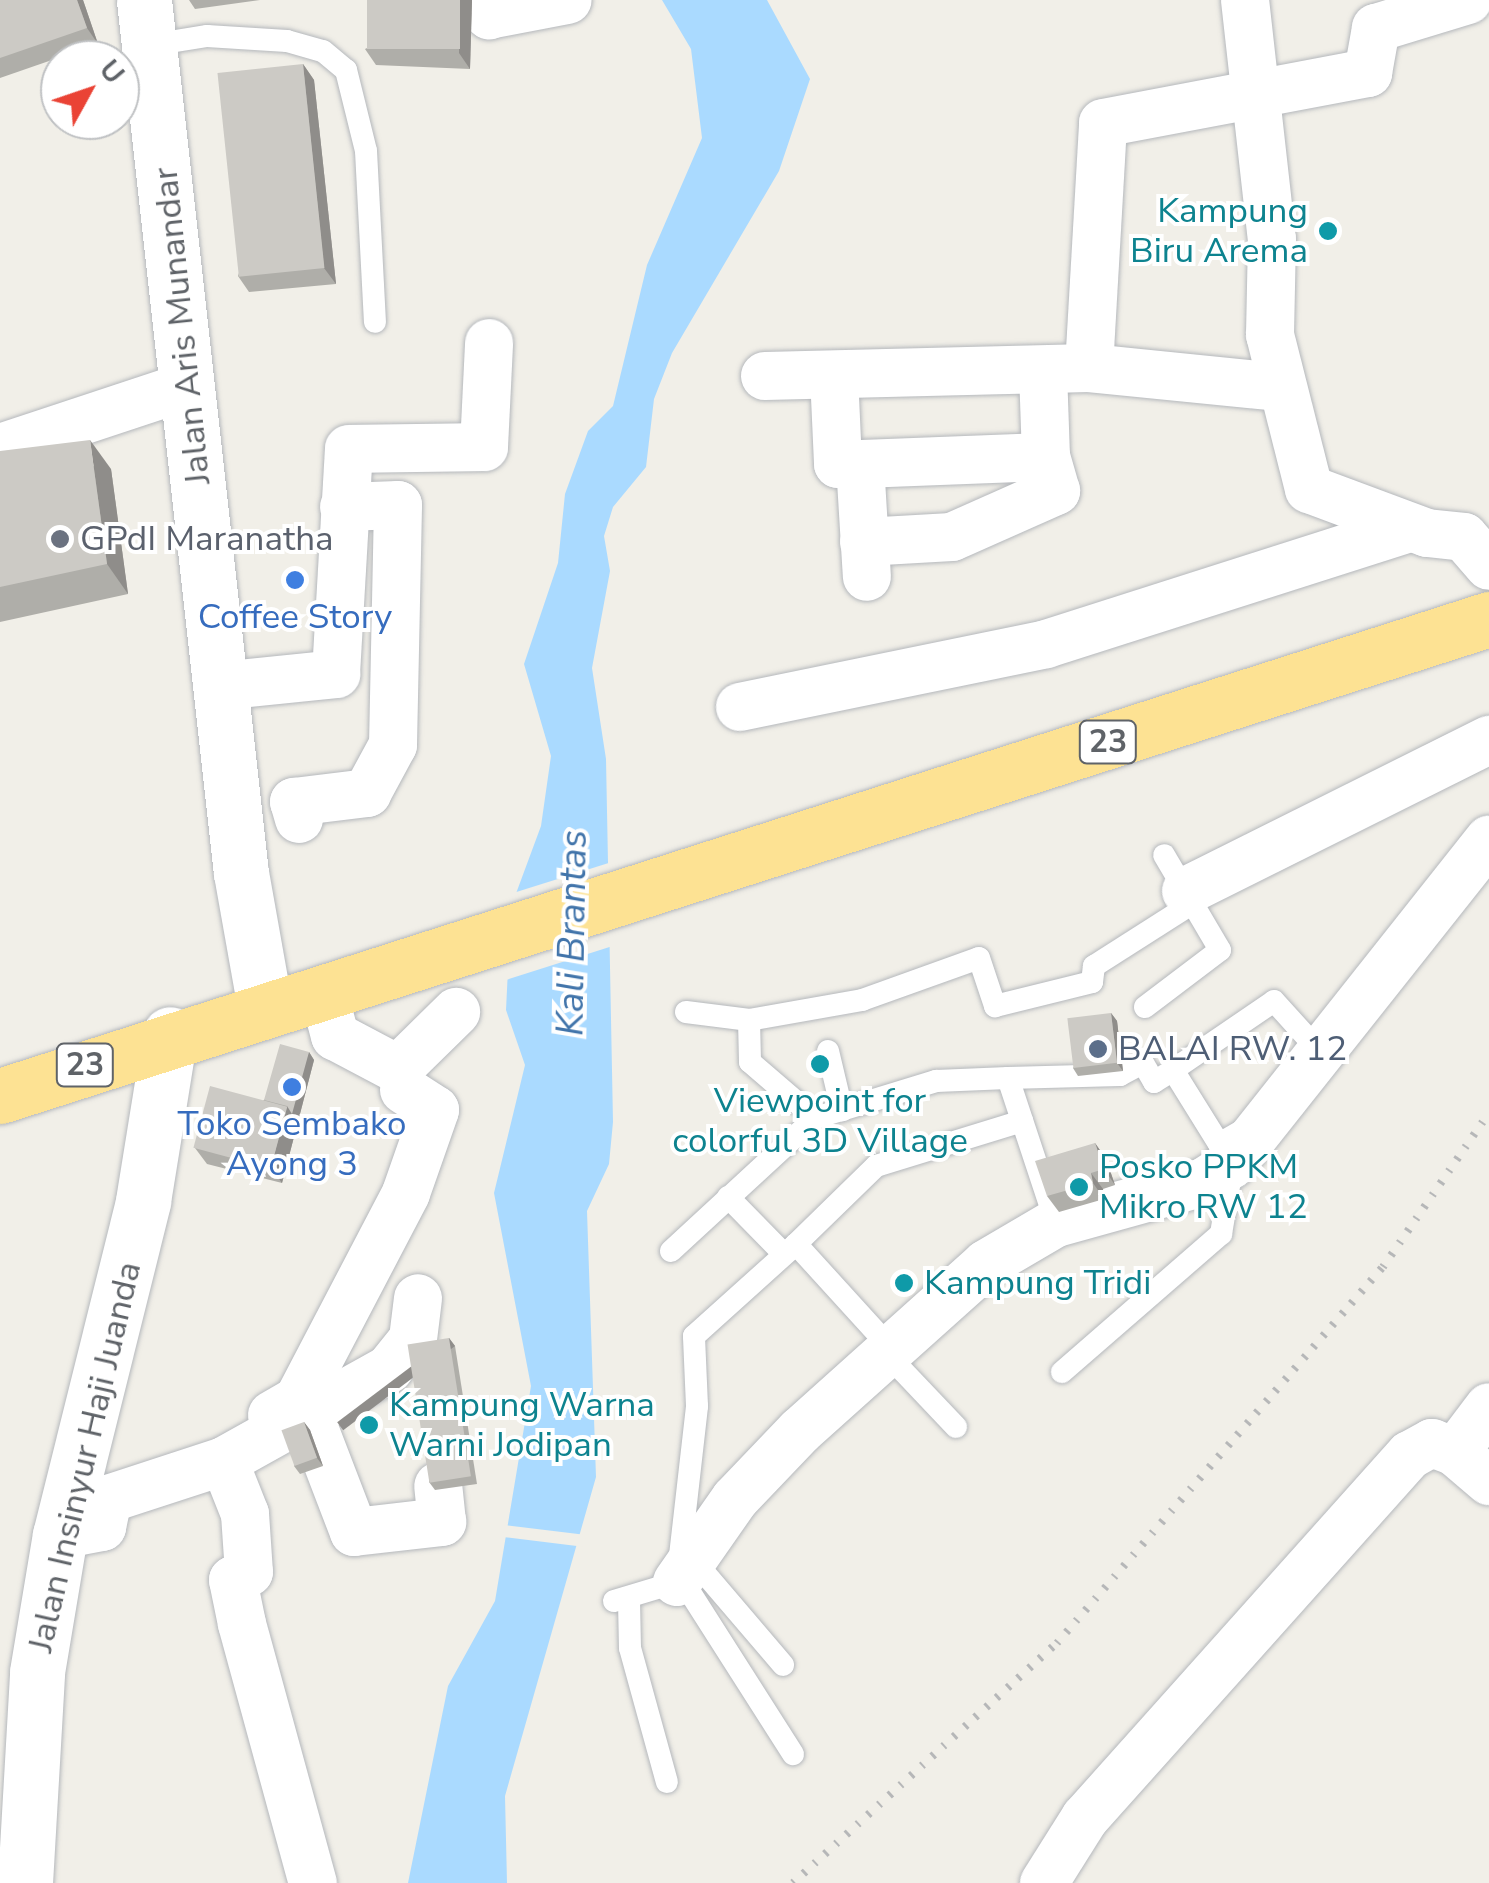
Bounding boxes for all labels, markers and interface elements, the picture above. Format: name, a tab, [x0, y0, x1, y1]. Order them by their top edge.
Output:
north arrow	[40, 40, 140, 140]
text: U	[90, 52, 133, 92]
street label: Jalan Aris Munandar	[144, 165, 220, 487]
place label: Kampung Biru Arema	[1130, 190, 1308, 272]
marker: Kampung Biru Arema	[1317, 220, 1339, 242]
place label: GPdI Maranatha	[80, 518, 334, 560]
marker: GPdI Maranatha	[49, 528, 71, 550]
marker: Coffee Story	[284, 569, 306, 591]
place label: Coffee Story	[198, 596, 392, 638]
road number: 23	[1078, 715, 1138, 769]
water label: Kali Brantas	[547, 829, 597, 1037]
place label: BALAI RW. 12	[1118, 1028, 1347, 1070]
road number: 23	[55, 1038, 115, 1092]
marker: BALAI RW. 12	[1087, 1038, 1109, 1060]
marker: Viewpoint for colorful 3D Village	[809, 1053, 831, 1075]
marker: Toko Sembako Ayong 3	[281, 1076, 303, 1098]
place label: Viewpoint for colorful 3D Village	[672, 1080, 968, 1162]
place label: Toko Sembako Ayong 3	[178, 1103, 406, 1185]
place label: Posko PPKM Mikro RW 12	[1099, 1146, 1308, 1228]
marker: Posko PPKM Mikro RW 12	[1068, 1176, 1090, 1198]
street label: Jalan Insinyur Haji Juanda	[20, 1258, 150, 1656]
place label: Kampung Tridi	[924, 1262, 1151, 1304]
marker: Kampung Tridi	[893, 1272, 915, 1294]
place label: Kampung Warna Warni Jodipan	[389, 1384, 655, 1466]
marker: Kampung Warna Warni Jodipan	[358, 1414, 380, 1436]

